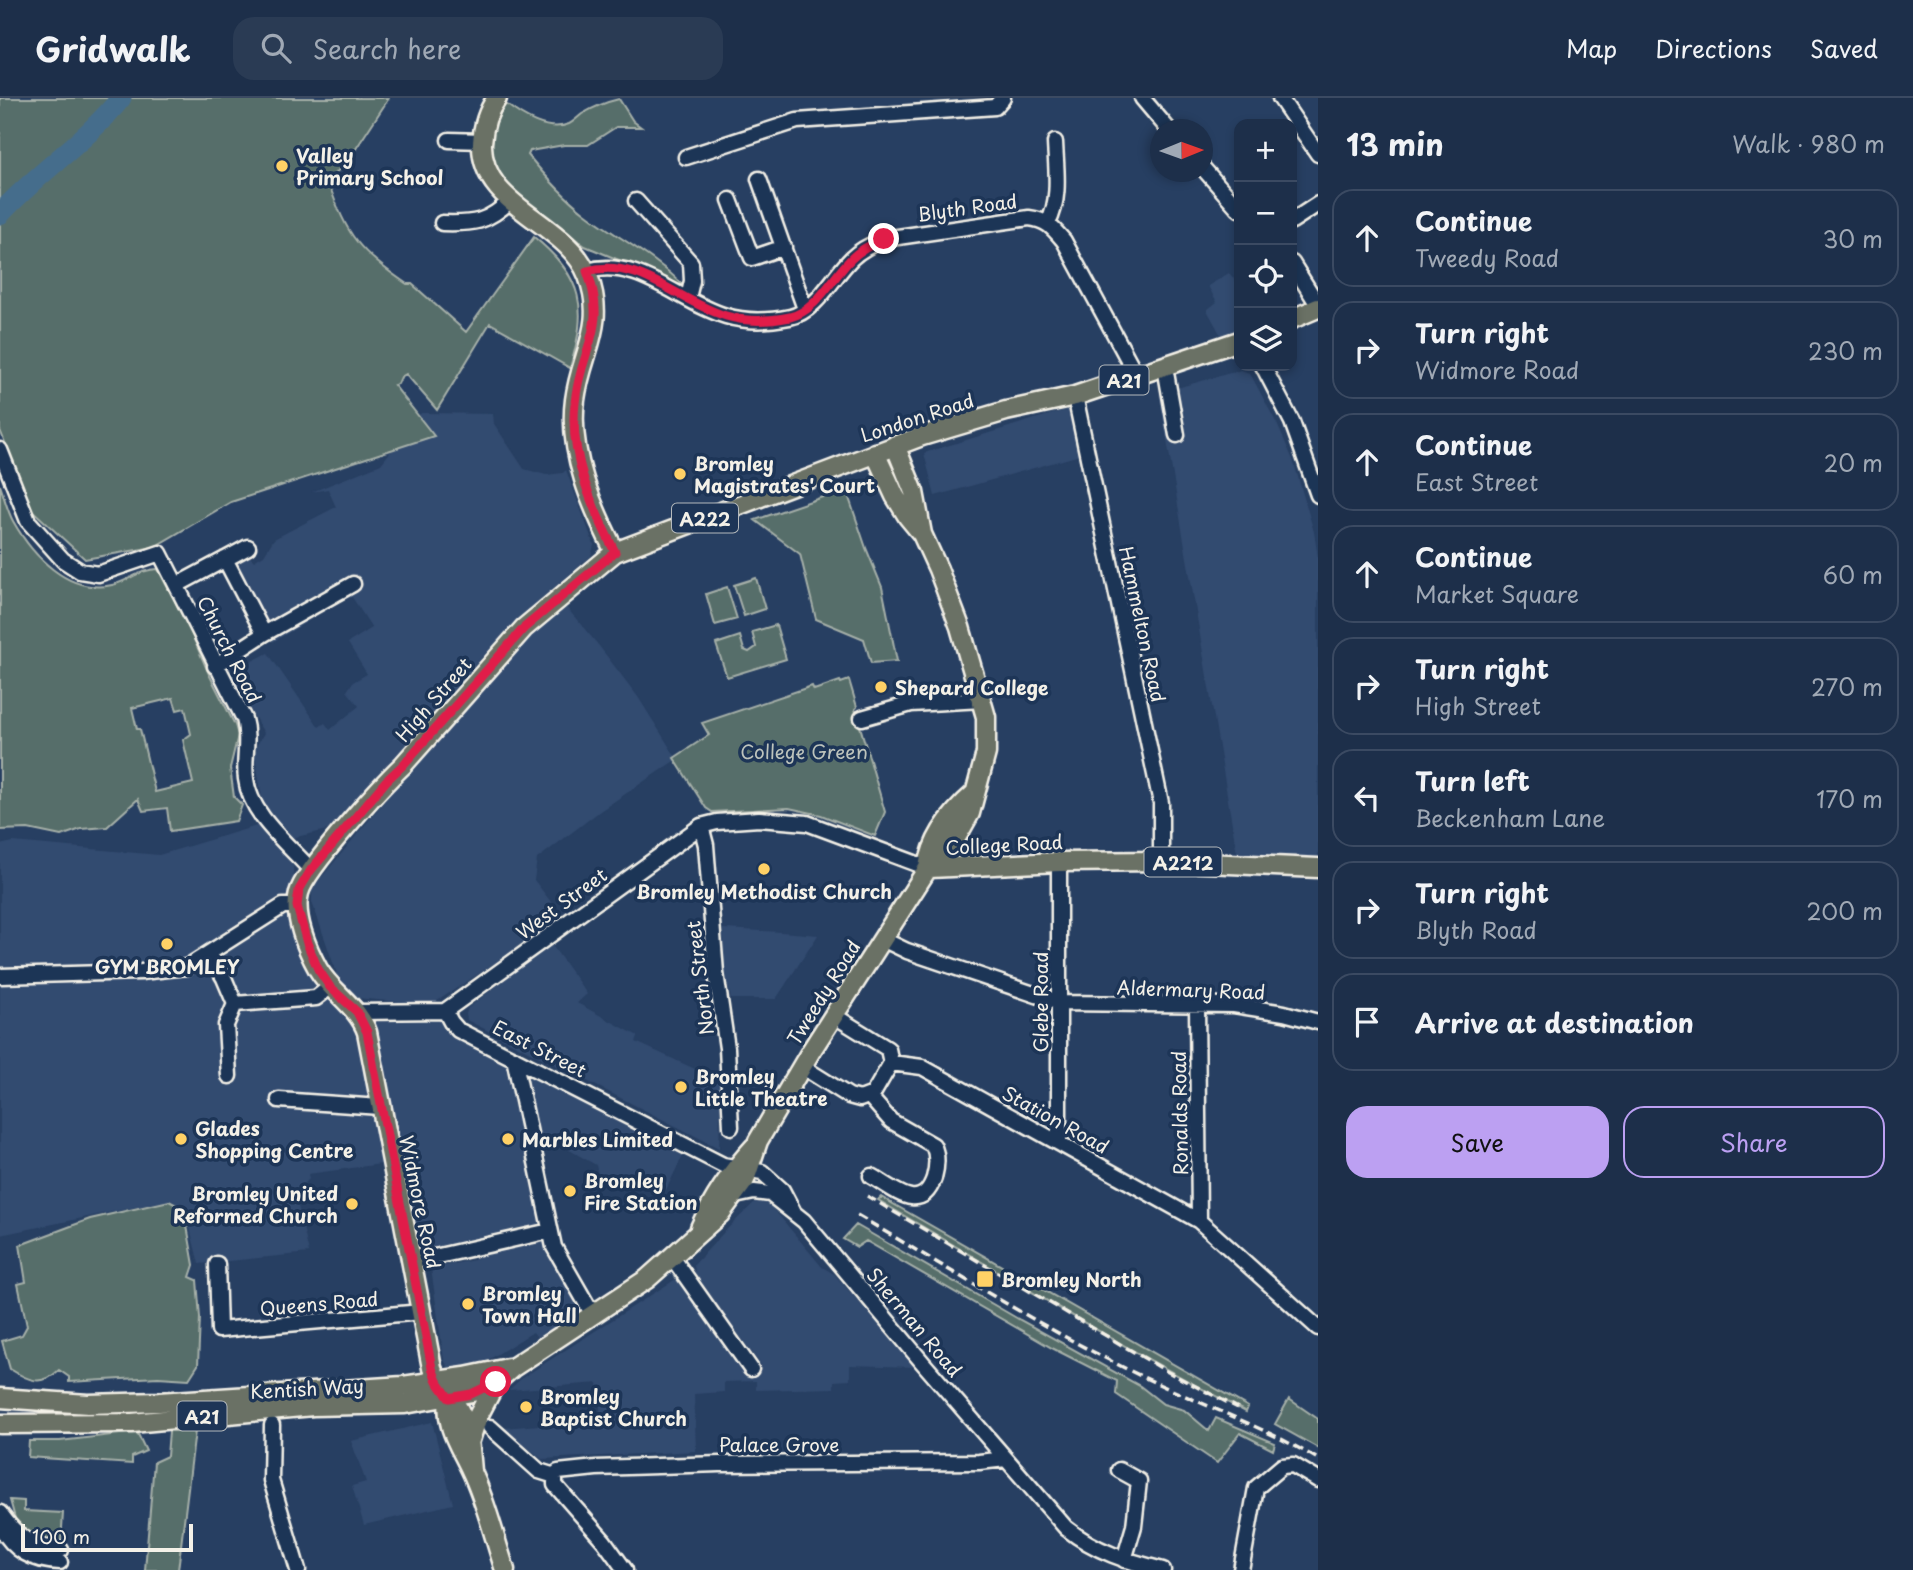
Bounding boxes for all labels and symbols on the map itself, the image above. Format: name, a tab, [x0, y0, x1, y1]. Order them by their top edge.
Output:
north arrow	[1150, 119, 1213, 182]
place label: Valley Primary School	[296, 141, 444, 191]
marker: Valley Primary School	[274, 158, 290, 174]
street label: Blyth Road	[915, 186, 1019, 228]
route end	[868, 223, 899, 254]
road number: A21	[1100, 366, 1148, 394]
street label: London Road	[857, 385, 977, 449]
place label: Bromley Magistrates' Court	[694, 449, 875, 499]
marker: Bromley Magistrates' Court	[672, 466, 688, 482]
road number: A222	[672, 504, 738, 532]
street label: Hammelton Road	[1113, 543, 1173, 705]
street label: Church Road	[191, 590, 269, 708]
street label: High Street	[388, 650, 478, 747]
place label: Shepard College	[895, 673, 1048, 701]
marker: Shepard College	[873, 679, 889, 695]
park label: College Green	[740, 737, 868, 765]
street label: College Road	[945, 827, 1063, 861]
road number: A2212	[1144, 848, 1222, 876]
street label: West Street	[510, 860, 612, 946]
marker: Bromley Methodist Church	[756, 861, 772, 877]
place label: Bromley Methodist Church	[636, 877, 892, 905]
street label: North Street	[678, 919, 720, 1037]
street label: Tweedy Road	[780, 934, 866, 1050]
marker: GYM BROMLEY	[159, 936, 175, 952]
street label: Glebe Road	[1026, 951, 1054, 1053]
place label: GYM BROMLEY	[95, 952, 240, 980]
street label: Aldermary Road	[1116, 972, 1266, 1006]
street label: East Street	[488, 1012, 592, 1084]
street label: Ronalds Road	[1164, 1050, 1194, 1176]
place label: Bromley Little Theatre	[695, 1062, 828, 1112]
street label: Station Road	[998, 1078, 1114, 1160]
marker: Bromley Little Theatre	[673, 1079, 689, 1095]
place label: Glades Shopping Centre	[195, 1114, 353, 1164]
place label: Marbles Limited	[522, 1125, 673, 1153]
marker: Glades Shopping Centre	[173, 1131, 189, 1147]
marker: Marbles Limited	[500, 1131, 516, 1147]
street label: Widmore Road	[393, 1133, 449, 1271]
place label: Bromley Fire Station	[584, 1166, 698, 1216]
place label: Bromley United Reformed Church	[173, 1179, 338, 1229]
marker: Bromley Fire Station	[562, 1183, 578, 1199]
marker: Bromley United Reformed Church	[344, 1196, 360, 1212]
street label: Sherman Road	[861, 1261, 969, 1383]
place label: Bromley North	[1001, 1265, 1142, 1293]
marker: Bromley North	[975, 1269, 995, 1289]
place label: Bromley Town Hall	[482, 1279, 576, 1329]
street label: Queens Road	[259, 1284, 379, 1322]
marker: Bromley Town Hall	[460, 1296, 476, 1312]
route start	[480, 1366, 511, 1397]
street label: Kentish Way	[249, 1371, 365, 1405]
place label: Bromley Baptist Church	[540, 1382, 687, 1432]
marker: Bromley Baptist Church	[518, 1399, 534, 1415]
road number: A21	[178, 1401, 227, 1430]
street label: Palace Grove	[719, 1430, 839, 1458]
scale bar	[21, 1521, 192, 1553]

